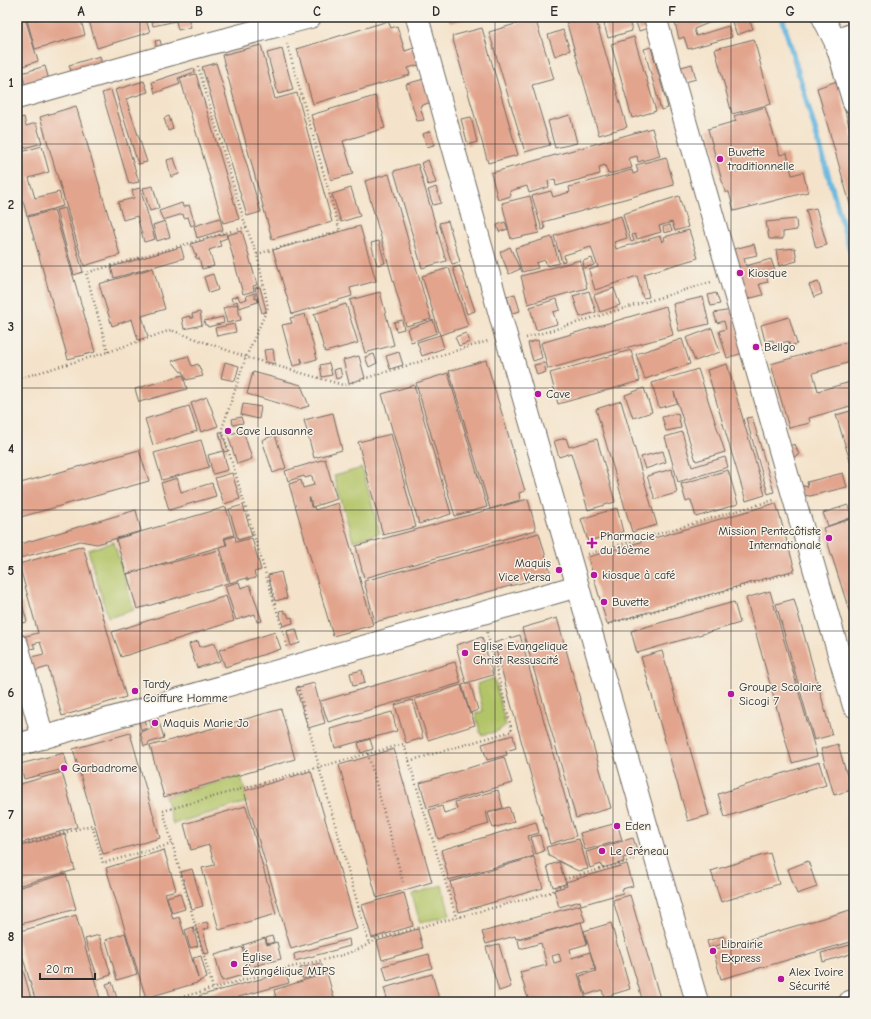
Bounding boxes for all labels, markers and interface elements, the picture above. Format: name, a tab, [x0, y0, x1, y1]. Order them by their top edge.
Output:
text: A	[77, 4, 85, 19]
text: B	[195, 4, 203, 19]
text: C	[313, 4, 321, 19]
text: D	[432, 4, 440, 19]
text: E	[550, 4, 558, 19]
text: F	[668, 4, 676, 19]
text: G	[785, 4, 795, 19]
text: 1	[8, 75, 14, 90]
place label: Buvette traditionnelle	[727, 145, 794, 173]
marker: Buvette traditionnelle	[715, 154, 725, 164]
text: 2	[8, 197, 14, 212]
place label: Kiosque	[748, 266, 787, 280]
marker: Kiosque	[735, 268, 745, 278]
text: 3	[8, 319, 14, 334]
place label: Bellgo	[764, 340, 795, 354]
marker: Bellgo	[751, 342, 761, 352]
place label: Cave	[546, 387, 570, 401]
marker: Cave	[533, 389, 543, 399]
place label: Cave Lausanne	[236, 424, 313, 438]
marker: Cave Lausanne	[223, 426, 233, 436]
text: 4	[8, 441, 14, 456]
place label: Mission Pentecôtiste Internationale	[718, 524, 821, 552]
place label: Pharmacie du 16ème	[600, 529, 655, 557]
marker: Mission Pentecôtiste Internationale	[824, 533, 834, 543]
marker: Pharmacie du 16ème	[587, 538, 597, 548]
place label: Maquis Vice Versa	[498, 556, 551, 584]
text: 5	[8, 563, 15, 578]
marker: Maquis Vice Versa	[554, 565, 564, 575]
place label: kiosque à café	[602, 568, 675, 582]
marker: kiosque à café	[589, 570, 599, 580]
place label: Buvette	[612, 595, 649, 609]
marker: Buvette	[599, 597, 609, 607]
place label: Eglise Evangelique Christ Ressuscité	[473, 639, 568, 667]
marker: Eglise Evangelique Christ Ressuscité	[460, 648, 470, 658]
place label: Tardy Coiffure Homme	[143, 677, 228, 705]
place label: Groupe Scolaire Sicogi 7	[739, 680, 822, 708]
text: 6	[8, 685, 15, 700]
marker: Tardy Coiffure Homme	[130, 686, 140, 696]
marker: Groupe Scolaire Sicogi 7	[726, 689, 736, 699]
place label: Maquis Marie Jo	[163, 716, 249, 730]
marker: Maquis Marie Jo	[150, 718, 160, 728]
place label: Garbadrome	[72, 761, 137, 775]
marker: Garbadrome	[59, 763, 69, 773]
text: 7	[8, 807, 14, 822]
place label: Eden	[625, 819, 651, 833]
marker: Eden	[612, 821, 622, 831]
place label: Le Créneau	[610, 844, 669, 858]
marker: Le Créneau	[597, 846, 607, 856]
text: 8	[8, 929, 14, 944]
place label: Librairie Express	[721, 937, 763, 965]
marker: Librairie Express	[708, 946, 718, 956]
place label: Église Évangélique MIPS	[242, 950, 335, 978]
scale bar	[40, 955, 95, 981]
marker: Église Évangélique MIPS	[229, 959, 239, 969]
text: 20 m	[46, 962, 74, 976]
place label: Alex Ivoire Sécurité	[789, 965, 843, 993]
marker: Alex Ivoire Sécurité	[776, 974, 786, 984]

